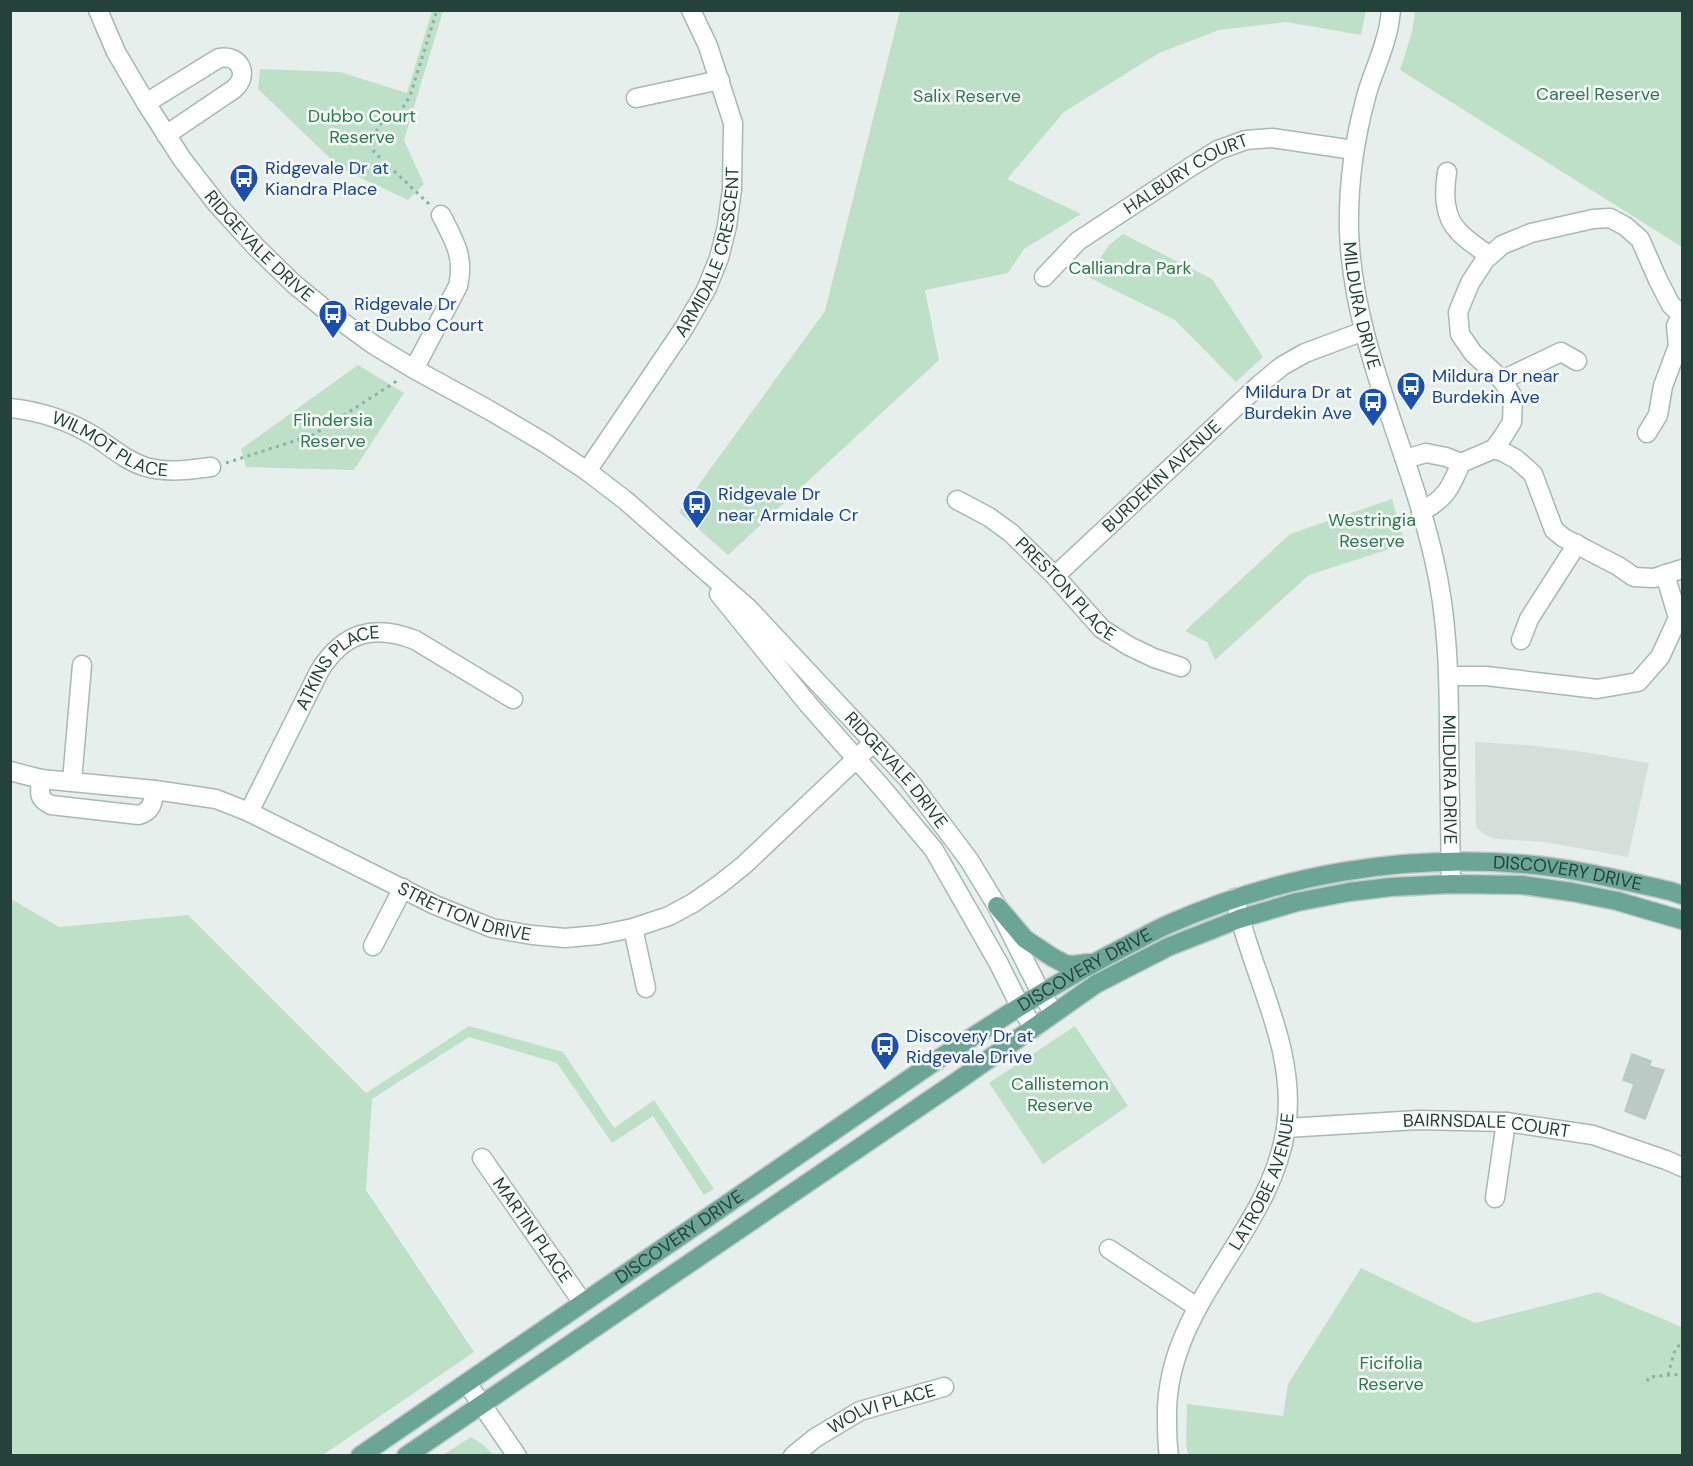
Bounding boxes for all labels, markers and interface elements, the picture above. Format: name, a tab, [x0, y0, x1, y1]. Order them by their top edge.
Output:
park label: Careel Reserve	[1536, 82, 1660, 106]
park label: Salix Reserve	[913, 84, 1021, 108]
park label: Dubbo Court Reserve	[308, 104, 416, 149]
street label: HALBURY COURT	[1119, 128, 1251, 220]
place label: Ridgevale Dr at Kiandra Place	[265, 156, 389, 201]
bus stop icon: Ridgevale Dr at Kiandra Place	[228, 162, 260, 204]
street label: ARMIDALE CRESCENT	[669, 166, 744, 342]
street label: RIDGEVALE DRIVE	[199, 186, 319, 307]
street label: MILDURA DRIVE	[1337, 241, 1386, 372]
park label: Calliandra Park	[1068, 256, 1192, 280]
place label: Ridgevale Dr at Dubbo Court	[354, 292, 484, 337]
bus stop icon: Ridgevale Dr at Dubbo Court	[317, 298, 349, 340]
place label: Mildura Dr near Burdekin Ave	[1432, 364, 1559, 409]
bus stop icon: Mildura Dr near Burdekin Ave	[1395, 370, 1427, 412]
place label: Mildura Dr at Burdekin Ave	[1244, 380, 1352, 425]
bus stop icon: Mildura Dr at Burdekin Ave	[1357, 386, 1389, 428]
street label: WILMOT PLACE	[48, 405, 169, 482]
park label: Flindersia Reserve	[293, 408, 373, 453]
street label: BURDEKIN AVENUE	[1097, 415, 1226, 538]
place label: Ridgevale Dr near Armidale Cr	[718, 482, 859, 527]
bus stop icon: Ridgevale Dr near Armidale Cr	[681, 488, 713, 530]
park label: Westringia Reserve	[1328, 508, 1416, 553]
street label: PRESTON PLACE	[1010, 532, 1121, 647]
street label: ATKINS PLACE	[290, 620, 380, 714]
street label: RIDGEVALE DRIVE	[839, 706, 953, 834]
street label: MILDURA DRIVE	[1437, 715, 1462, 845]
street label: DISCOVERY DRIVE	[1492, 850, 1644, 896]
street label: STRETTON DRIVE	[394, 876, 533, 947]
street label: DISCOVERY DRIVE	[1013, 923, 1156, 1017]
place label: Discovery Dr at Ridgevale Drive	[906, 1024, 1033, 1069]
bus stop icon: Discovery Dr at Ridgevale Drive	[869, 1030, 901, 1072]
park label: Callistemon Reserve	[1011, 1072, 1109, 1117]
street label: BAIRNSDALE COURT	[1402, 1108, 1572, 1143]
street label: LATROBE AVENUE	[1223, 1112, 1300, 1255]
street label: MARTIN PLACE	[487, 1173, 577, 1288]
street label: DISCOVERY DRIVE	[610, 1184, 748, 1289]
park label: Ficifolia Reserve	[1358, 1351, 1424, 1396]
street label: WOLVI PLACE	[823, 1378, 938, 1440]

